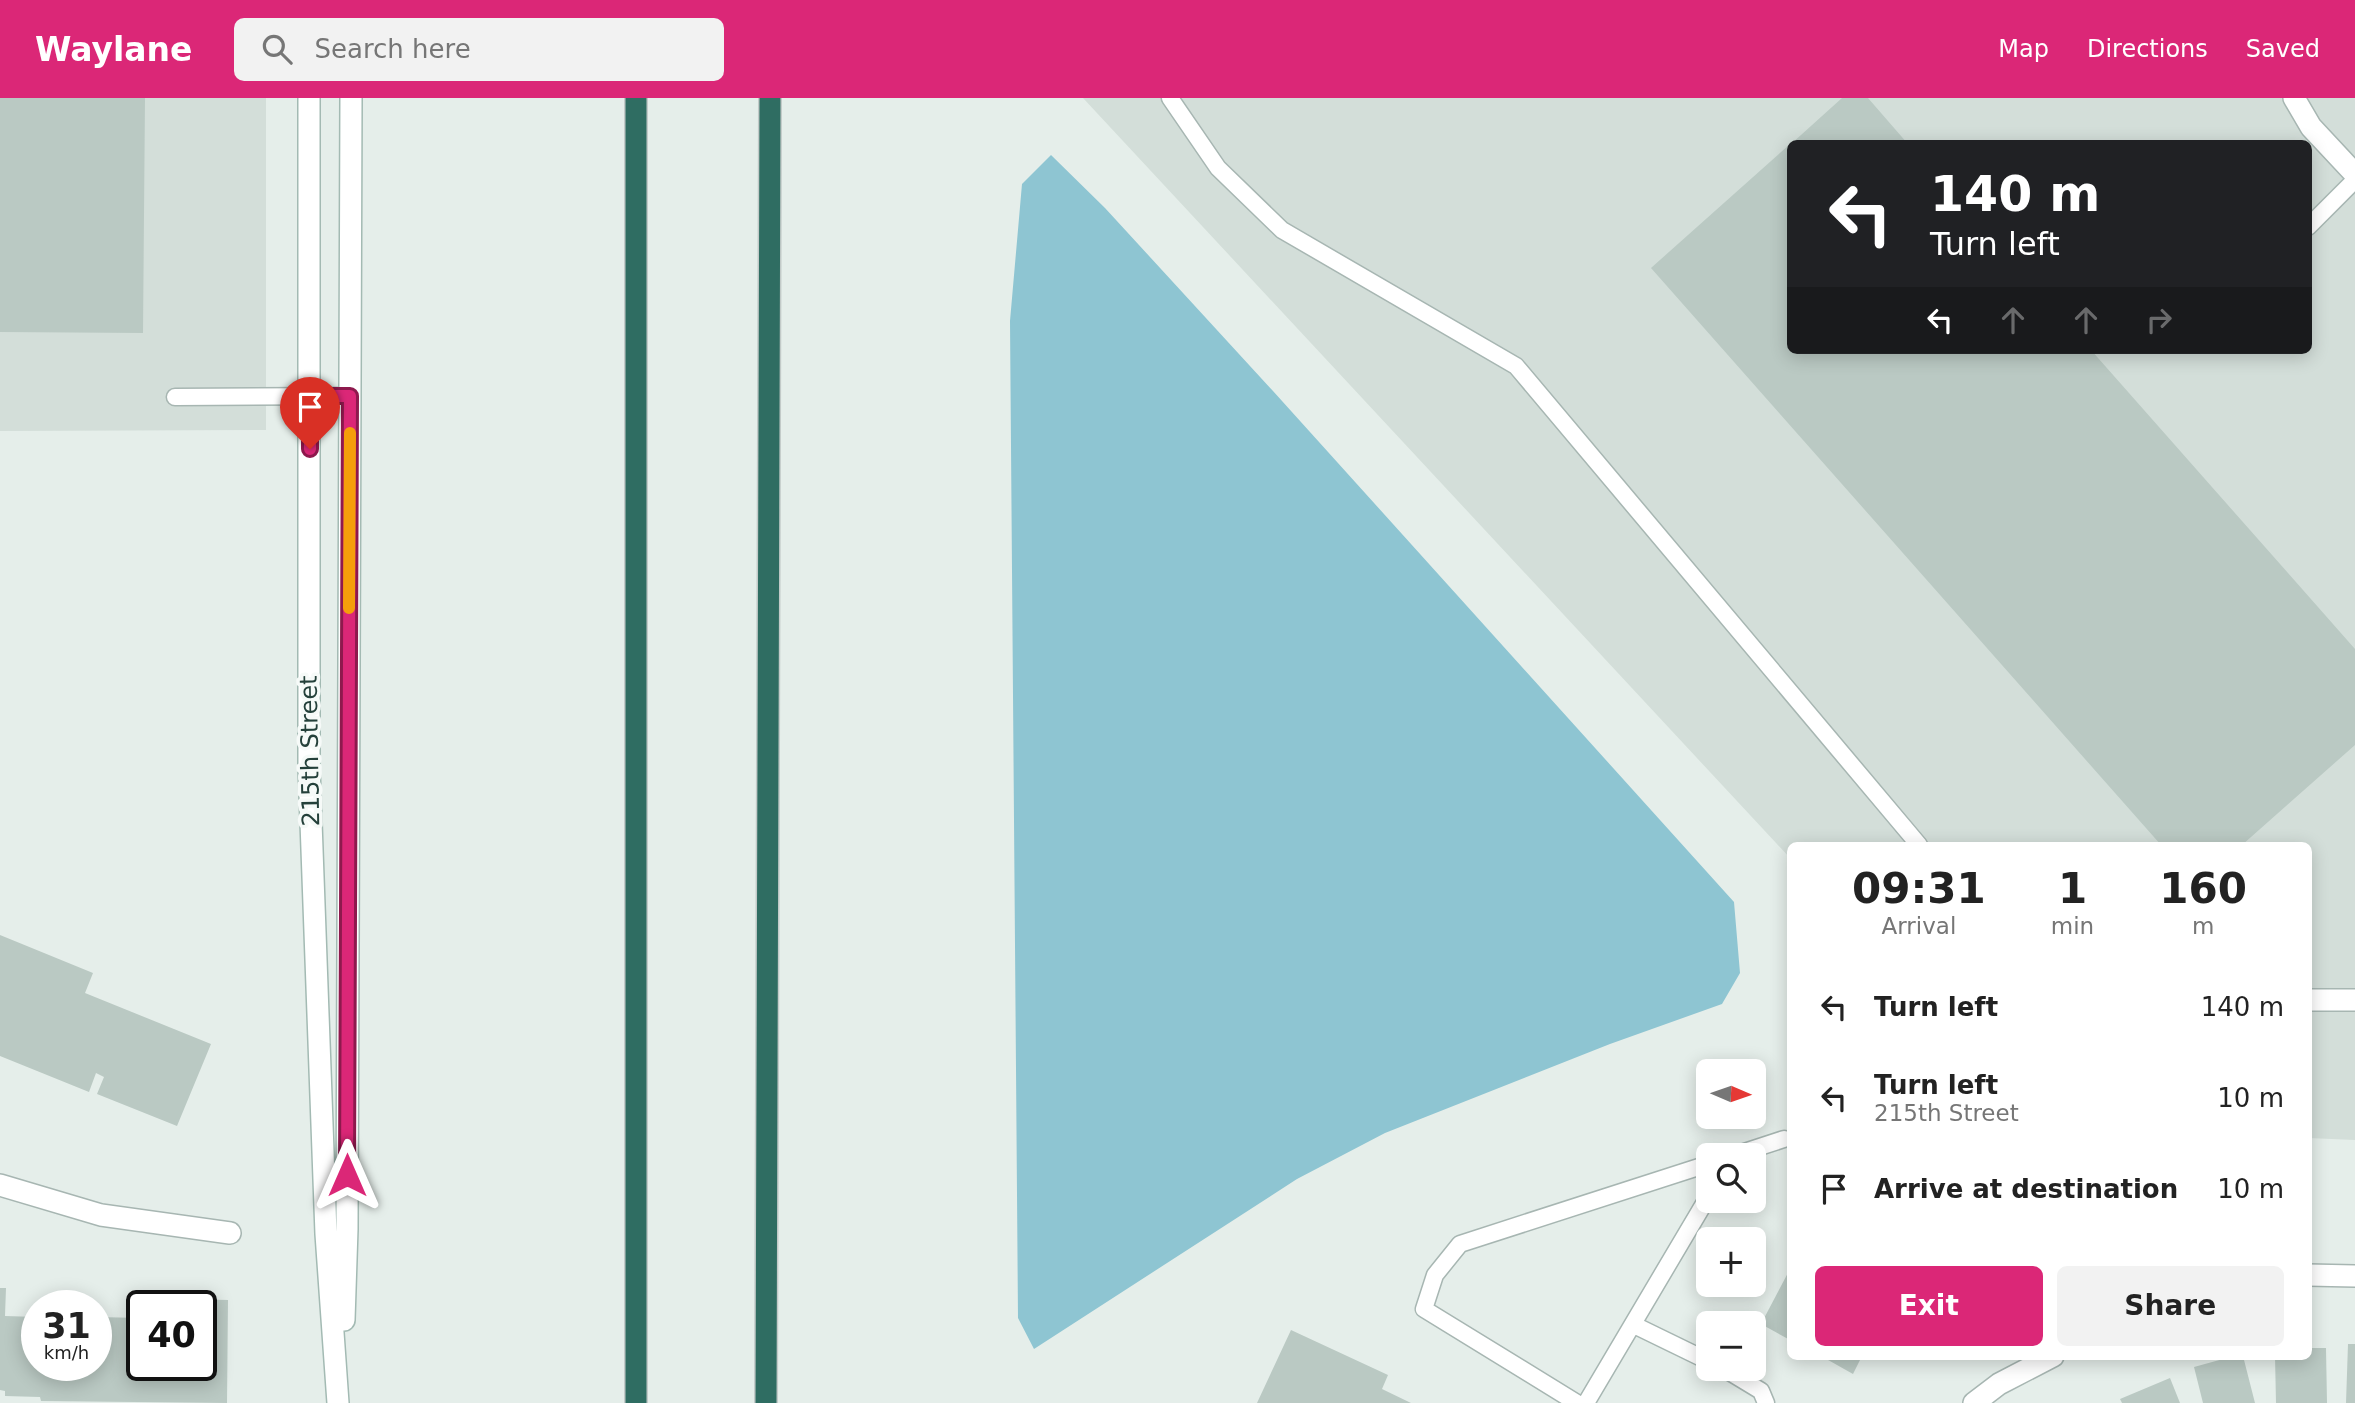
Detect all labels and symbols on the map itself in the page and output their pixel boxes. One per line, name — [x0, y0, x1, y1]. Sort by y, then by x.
pin — [280, 377, 340, 449]
street label: 215th Street — [295, 675, 325, 827]
north arrow — [1696, 1059, 1766, 1129]
position arrow — [310, 1138, 384, 1212]
speed limit sign: 40 — [126, 1290, 217, 1381]

